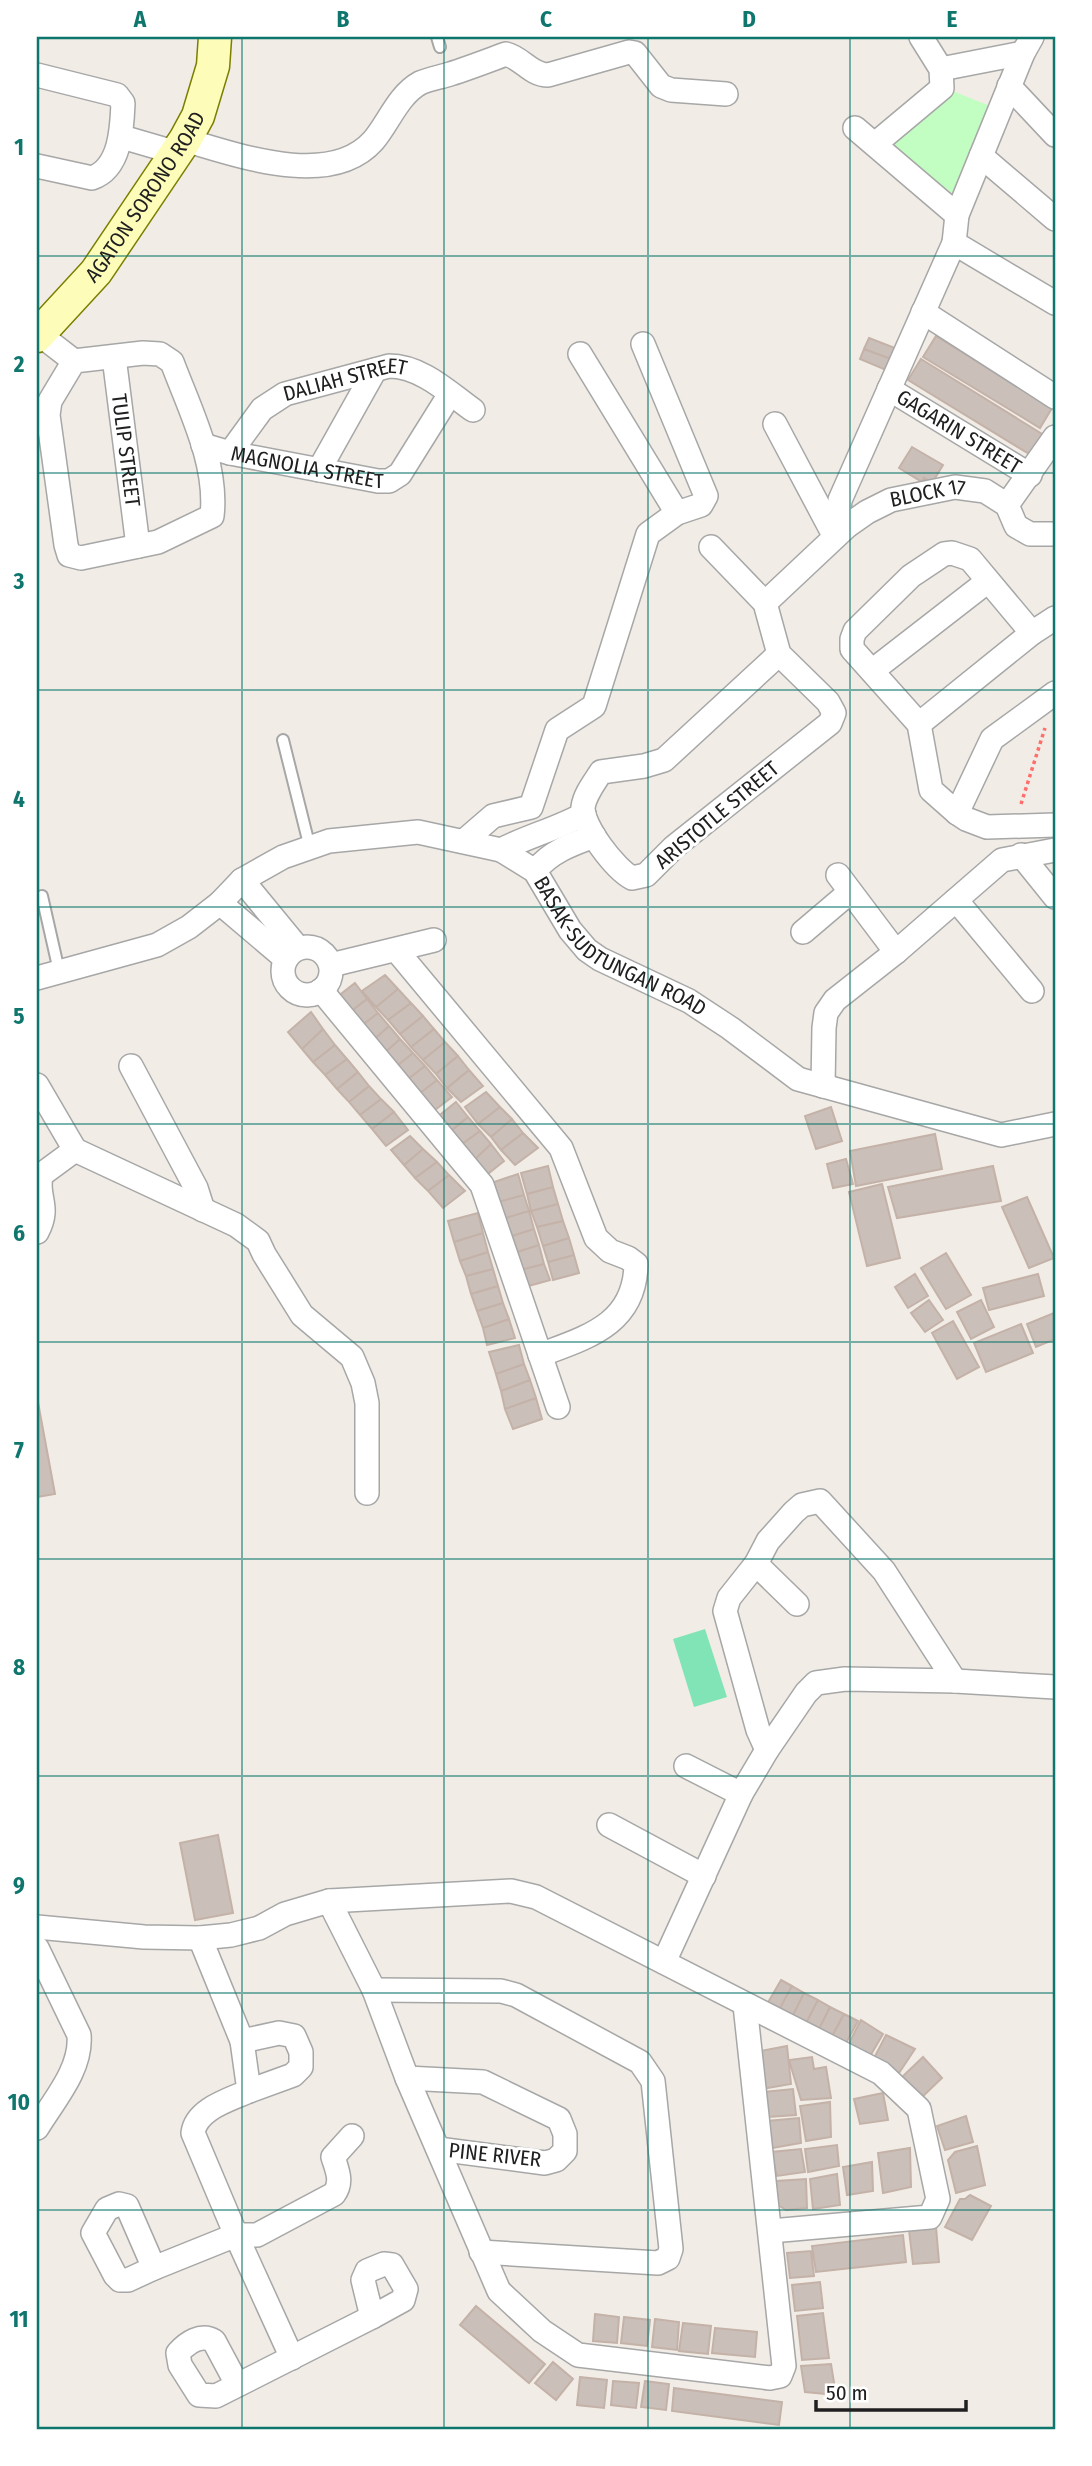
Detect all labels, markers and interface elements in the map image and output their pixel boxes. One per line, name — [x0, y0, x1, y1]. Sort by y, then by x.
text: A — [133, 5, 147, 33]
text: B — [337, 5, 350, 33]
text: C — [540, 5, 552, 33]
text: D — [742, 5, 756, 33]
text: E — [947, 5, 958, 33]
street label: AGATON SORONO ROAD — [80, 107, 211, 288]
text: 1 — [14, 133, 24, 161]
text: 2 — [13, 350, 25, 378]
street label: DALIAH STREET — [280, 353, 410, 407]
street label: GAGARIN STREET — [892, 384, 1026, 480]
street label: TULIP STREET — [106, 392, 146, 508]
street label: MAGNOLIA STREET — [229, 440, 384, 494]
street label: BLOCK 17 — [887, 474, 967, 513]
text: 3 — [13, 567, 25, 595]
street label: ARISTOTLE STREET — [650, 755, 784, 874]
text: 4 — [13, 785, 25, 813]
street label: BASAK-SUDTUNGAN ROAD — [528, 872, 711, 1022]
text: 5 — [13, 1002, 25, 1030]
text: 6 — [13, 1219, 25, 1247]
text: 7 — [14, 1436, 24, 1464]
text: 8 — [13, 1653, 25, 1681]
text: 9 — [13, 1871, 25, 1899]
text: 10 — [8, 2088, 30, 2116]
street label: PINE RIVER — [447, 2137, 543, 2173]
text: 11 — [9, 2305, 29, 2333]
scale bar — [816, 2368, 966, 2412]
text: 50 m — [826, 2380, 868, 2406]

